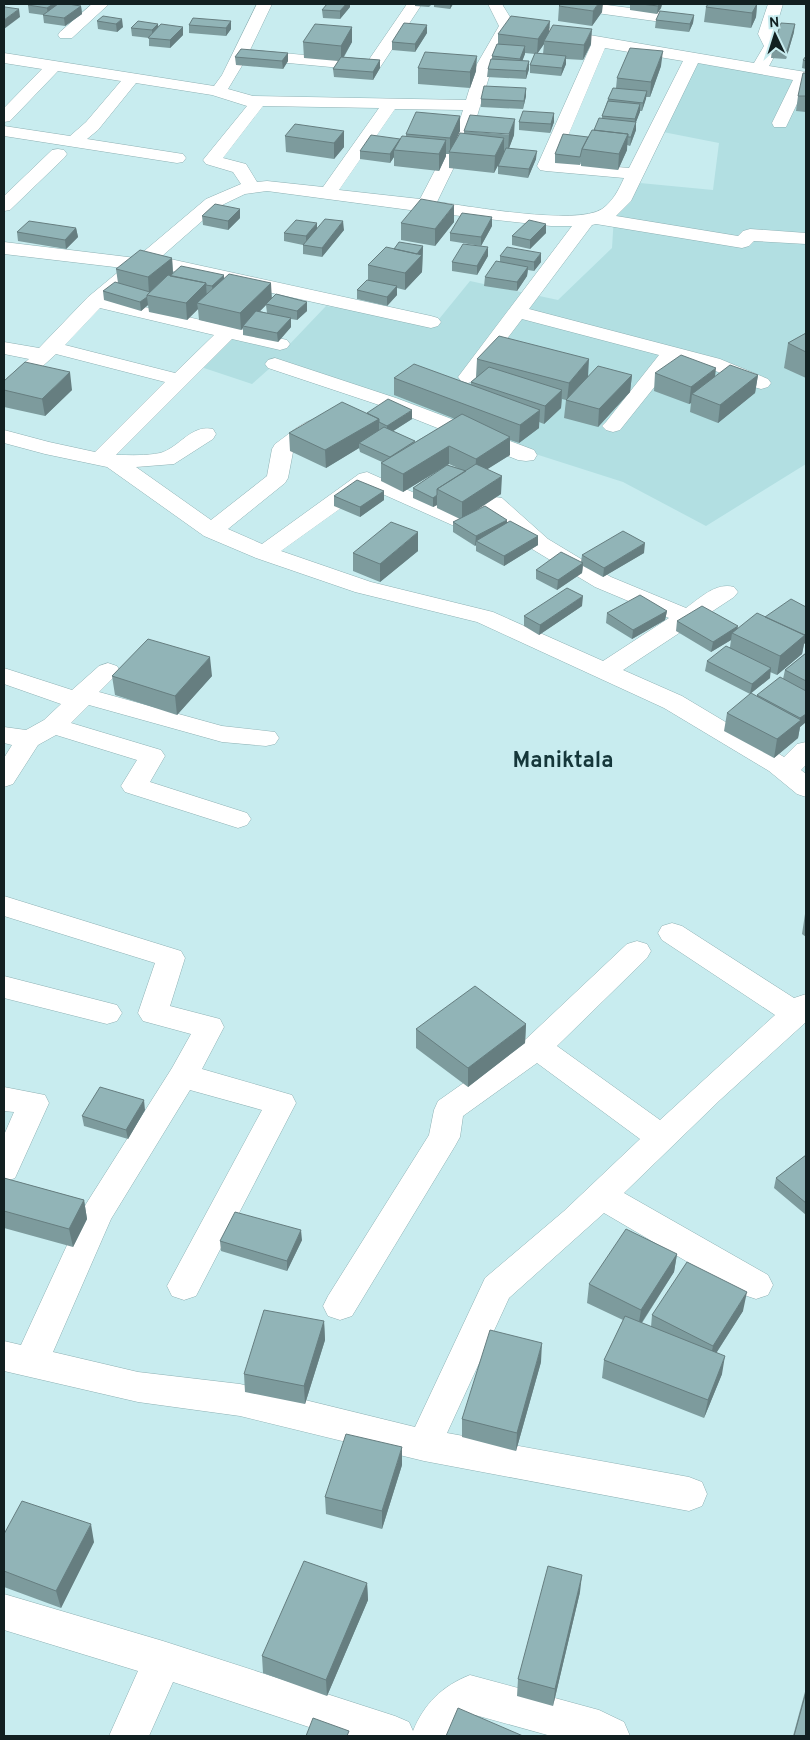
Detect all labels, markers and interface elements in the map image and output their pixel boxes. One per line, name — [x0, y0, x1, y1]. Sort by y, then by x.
north arrow — [750, 10, 800, 60]
text: N — [769, 15, 780, 32]
district label: Maniktala — [512, 748, 614, 775]

